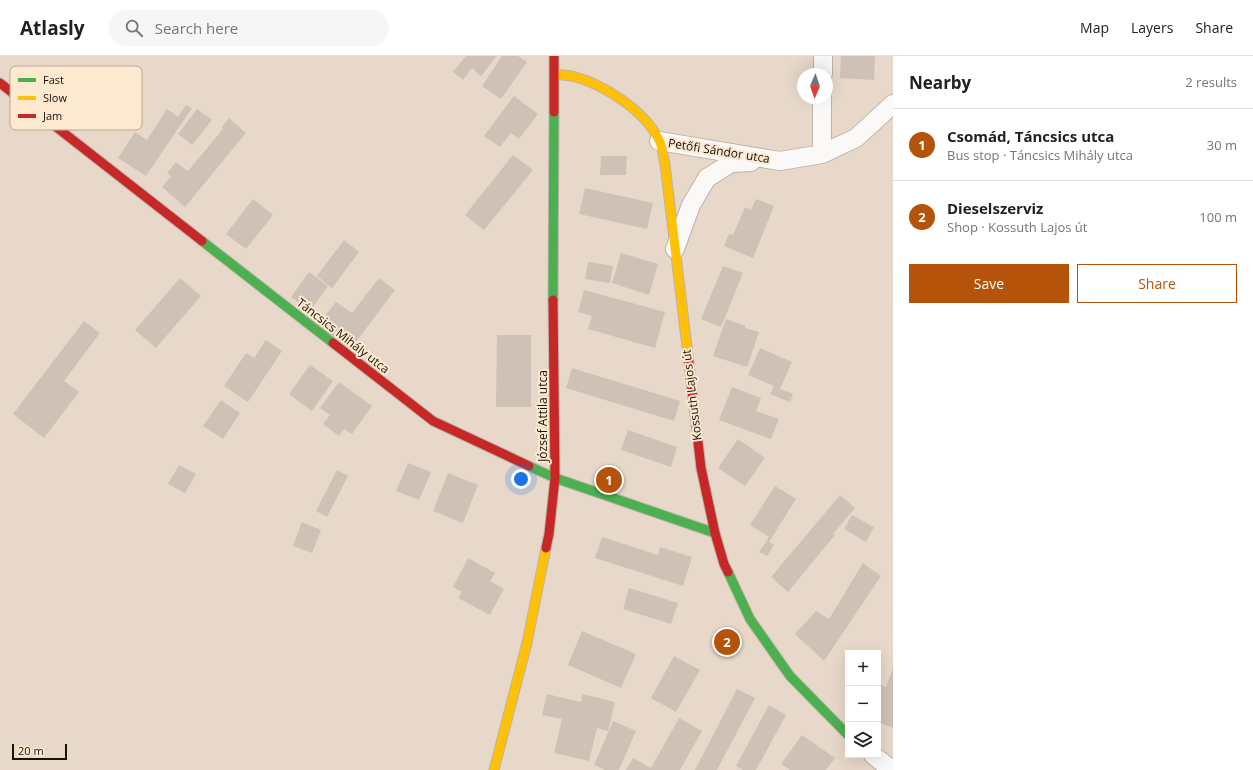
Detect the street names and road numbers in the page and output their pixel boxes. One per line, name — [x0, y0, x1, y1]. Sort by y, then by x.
street label: Petőfi Sándor utca — [667, 134, 771, 167]
street label: Táncsics Mihály utca — [293, 294, 393, 377]
street label: Kossuth Lajos út — [677, 348, 706, 442]
street label: József Attila utca — [534, 370, 551, 463]

